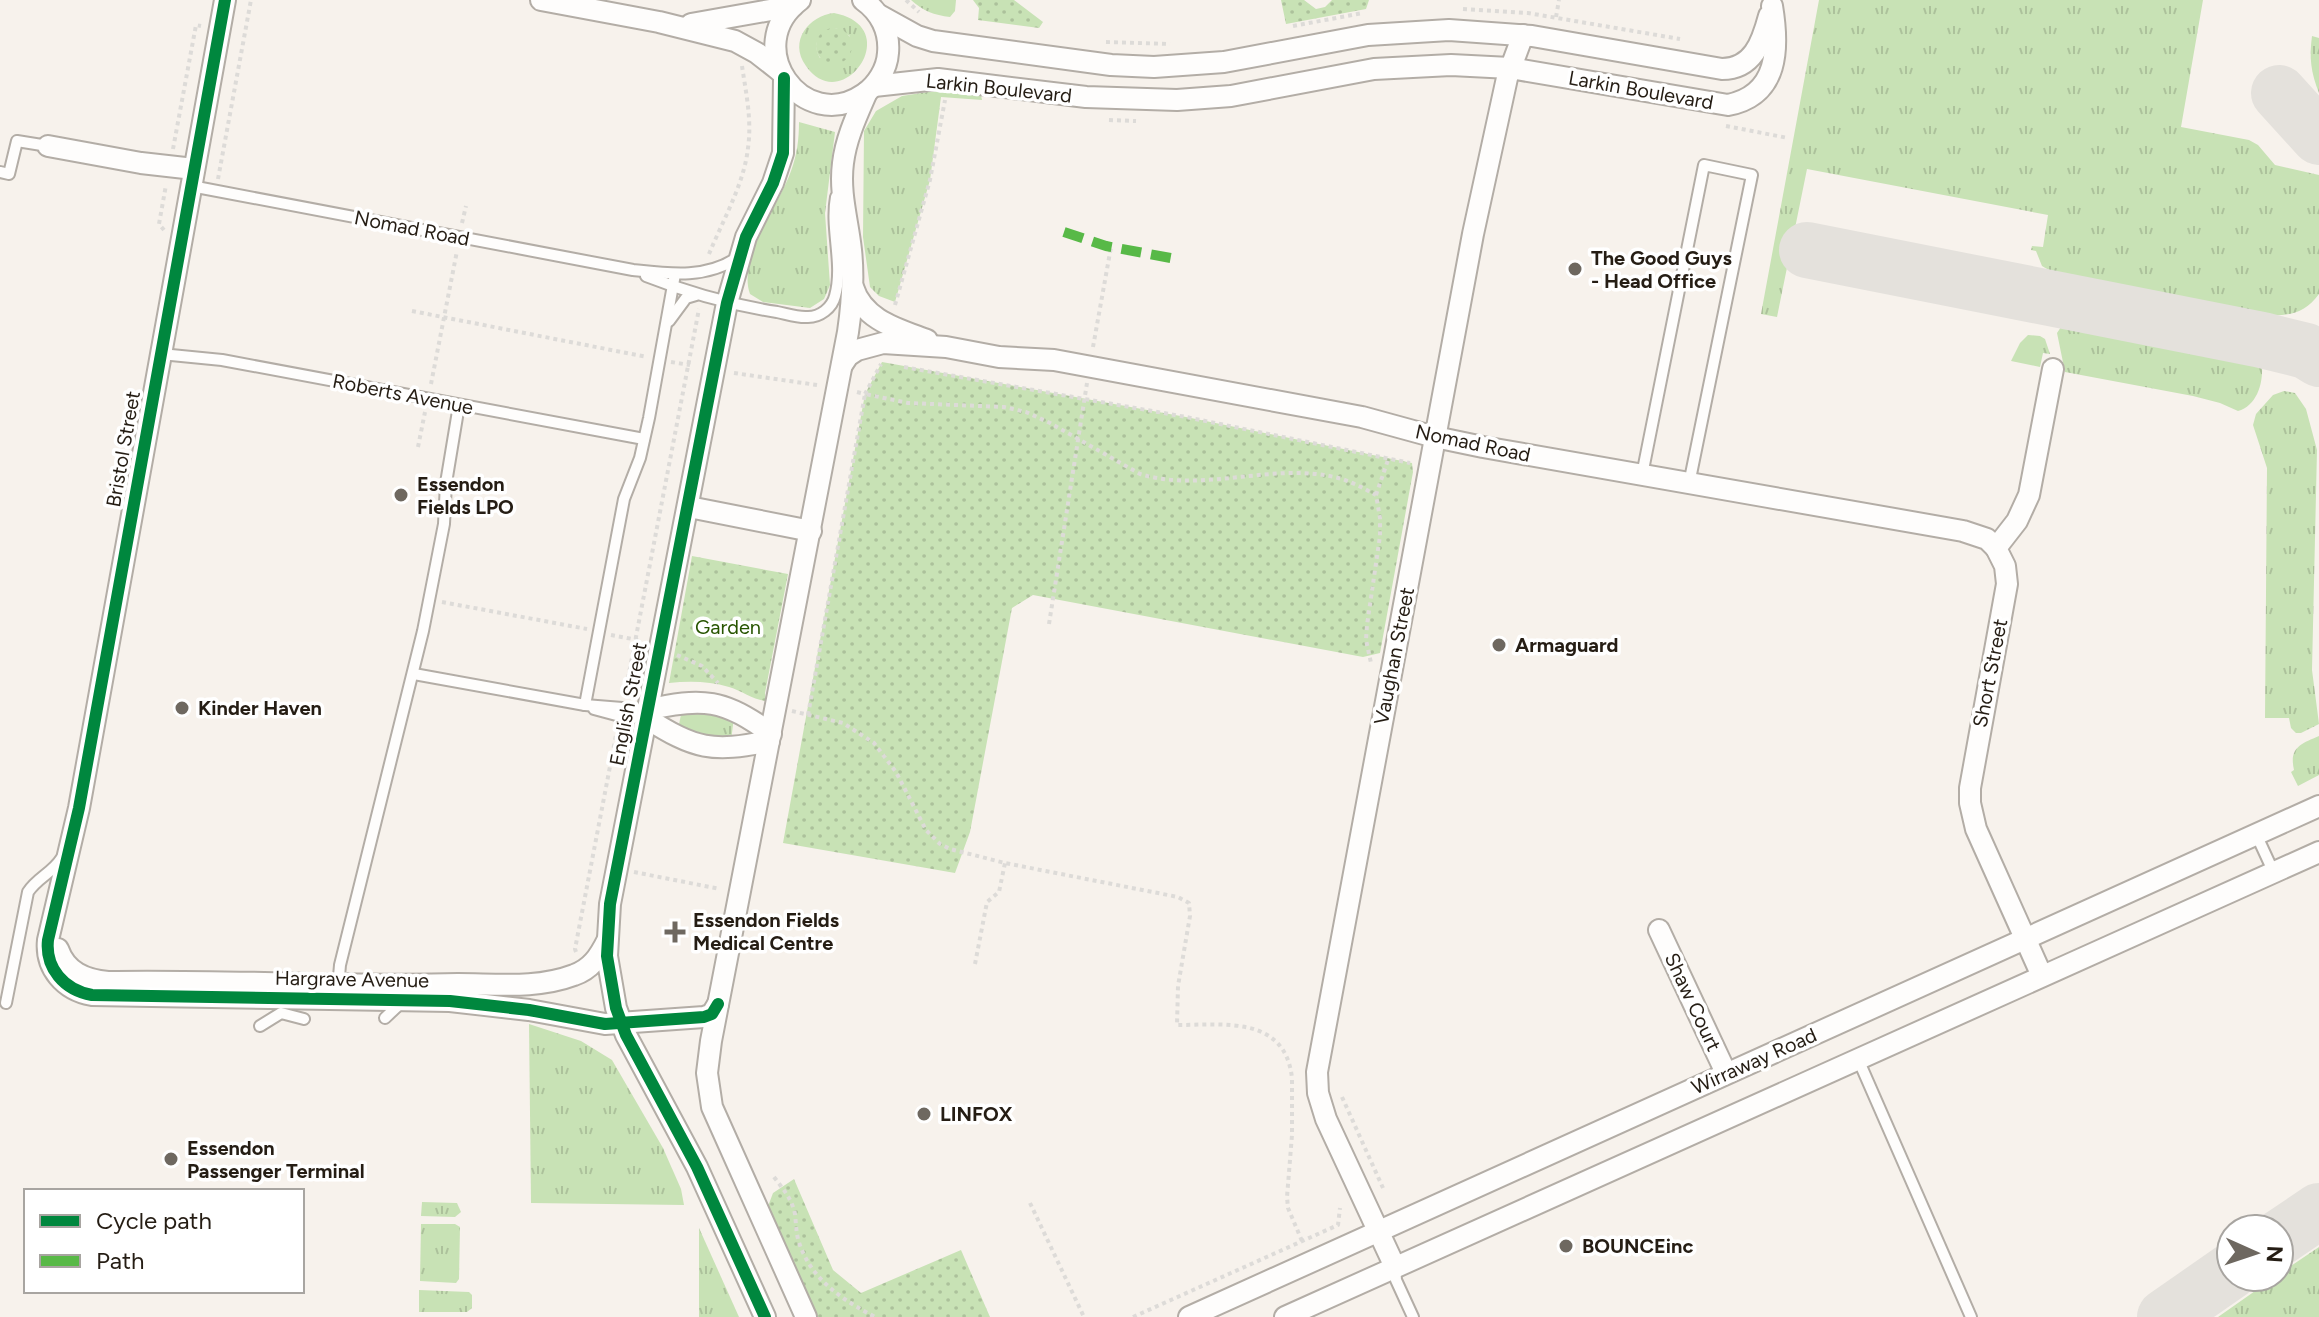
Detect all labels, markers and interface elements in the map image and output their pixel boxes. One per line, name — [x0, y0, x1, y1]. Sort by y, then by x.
street label: Larkin Boulevard — [1567, 65, 1715, 115]
street label: Larkin Boulevard — [925, 68, 1073, 108]
street label: Nomad Road — [352, 205, 472, 251]
place label: The Good Guys - Head Office — [1591, 246, 1732, 293]
marker: The Good Guys - Head Office — [1566, 260, 1584, 278]
street label: Roberts Avenue — [331, 369, 476, 419]
street label: Bristol Street — [101, 389, 145, 509]
street label: Nomad Road — [1413, 419, 1533, 467]
place label: Essendon Fields LPO — [417, 472, 514, 519]
marker: Essendon Fields LPO — [392, 486, 410, 504]
street label: Vaughan Street — [1369, 585, 1419, 727]
park label: Garden — [695, 615, 761, 639]
street label: Short Street — [1968, 617, 2012, 729]
place label: Armaguard — [1515, 633, 1618, 657]
marker: Armaguard — [1490, 636, 1508, 654]
street label: English Street — [604, 640, 652, 768]
place label: Kinder Haven — [198, 696, 322, 720]
marker: Kinder Haven — [173, 699, 191, 717]
place label: Essendon Fields Medical Centre — [693, 908, 839, 955]
marker: Essendon Fields Medical Centre — [664, 921, 686, 943]
street label: Shaw Court — [1660, 949, 1726, 1055]
street label: Hargrave Avenue — [275, 966, 429, 992]
street label: Wirraway Road — [1688, 1023, 1820, 1099]
place label: LINFOX — [940, 1102, 1013, 1126]
marker: LINFOX — [915, 1105, 933, 1123]
place label: Essendon Passenger Terminal — [187, 1136, 365, 1183]
marker: Essendon Passenger Terminal — [162, 1150, 180, 1168]
legend — [24, 1189, 304, 1293]
text: Cycle path — [96, 1206, 212, 1235]
north arrow — [2215, 1213, 2295, 1293]
place label: BOUNCEinc — [1582, 1234, 1693, 1258]
marker: BOUNCEinc — [1557, 1237, 1575, 1255]
text: N — [2261, 1245, 2288, 1263]
text: Path — [96, 1246, 144, 1275]

